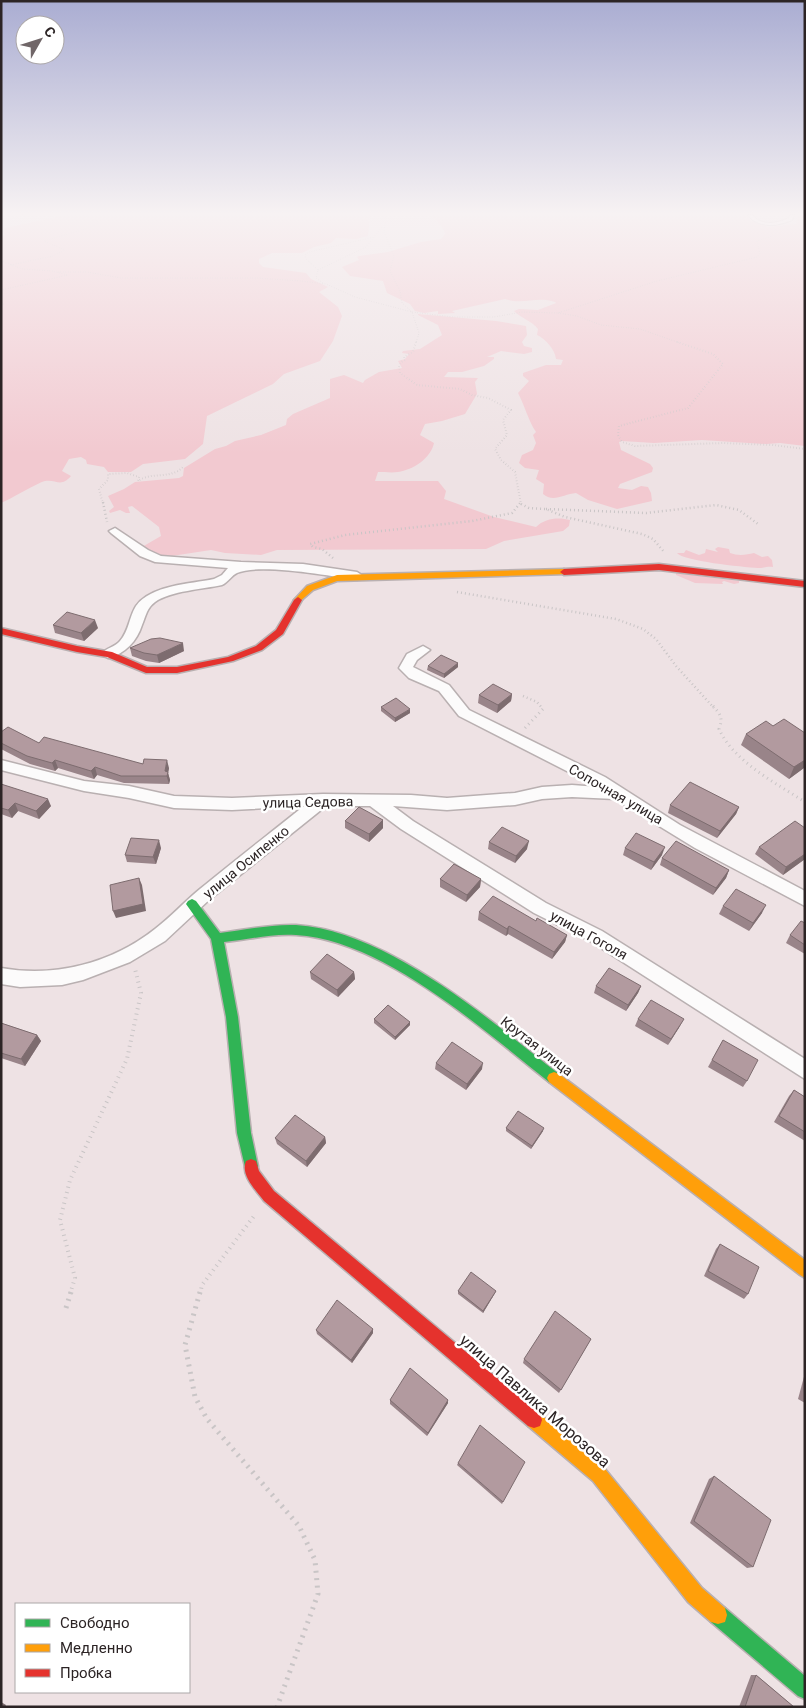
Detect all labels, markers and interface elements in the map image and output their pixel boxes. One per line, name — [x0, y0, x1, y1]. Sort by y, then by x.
north arrow — [15, 15, 65, 65]
text: С — [41, 23, 59, 40]
street label: Сопочная улица — [566, 761, 666, 827]
street label: улица Седова — [263, 793, 353, 811]
street label: улица Осипенко — [200, 822, 292, 902]
street label: улица Гоголя — [548, 907, 630, 963]
street label: Крутая улица — [498, 1013, 576, 1079]
street label: улица Павлика Морозова — [456, 1330, 614, 1472]
legend — [15, 1603, 190, 1693]
text: Свободно — [60, 1614, 129, 1632]
text: Медленно — [60, 1639, 133, 1657]
text: Пробка — [60, 1664, 112, 1682]

